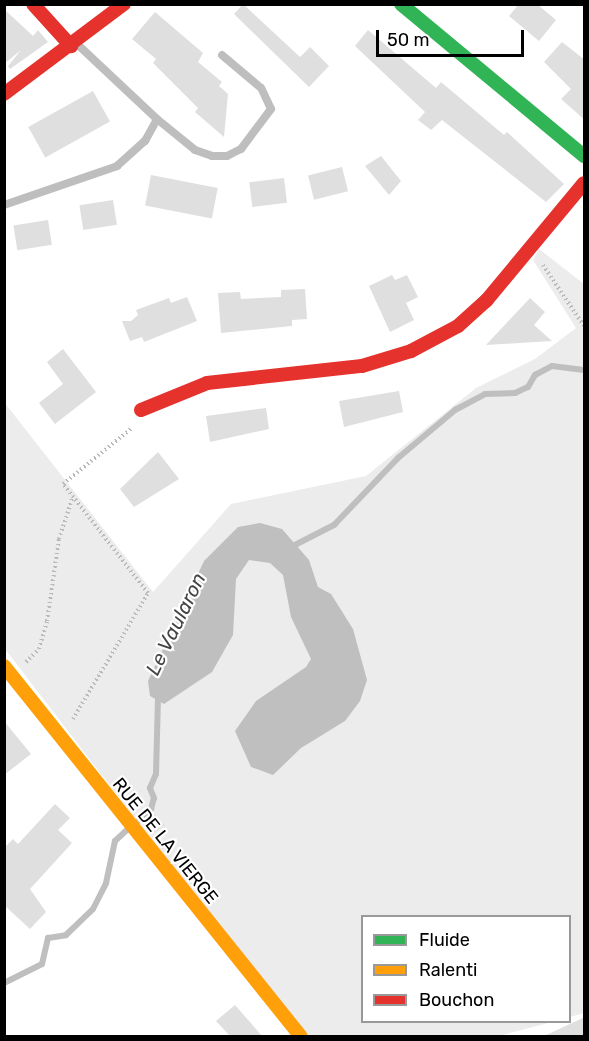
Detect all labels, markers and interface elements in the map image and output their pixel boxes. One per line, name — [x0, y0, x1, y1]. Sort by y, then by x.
scale bar — [379, 18, 528, 56]
text: 50 m — [387, 29, 430, 51]
water label: Le Vaularon — [141, 569, 211, 679]
street label: RUE DE LA VIERGE — [107, 773, 223, 909]
legend — [361, 915, 571, 1023]
text: Fluide — [419, 929, 470, 951]
text: Ralenti — [419, 959, 477, 981]
text: Bouchon — [419, 989, 494, 1011]

